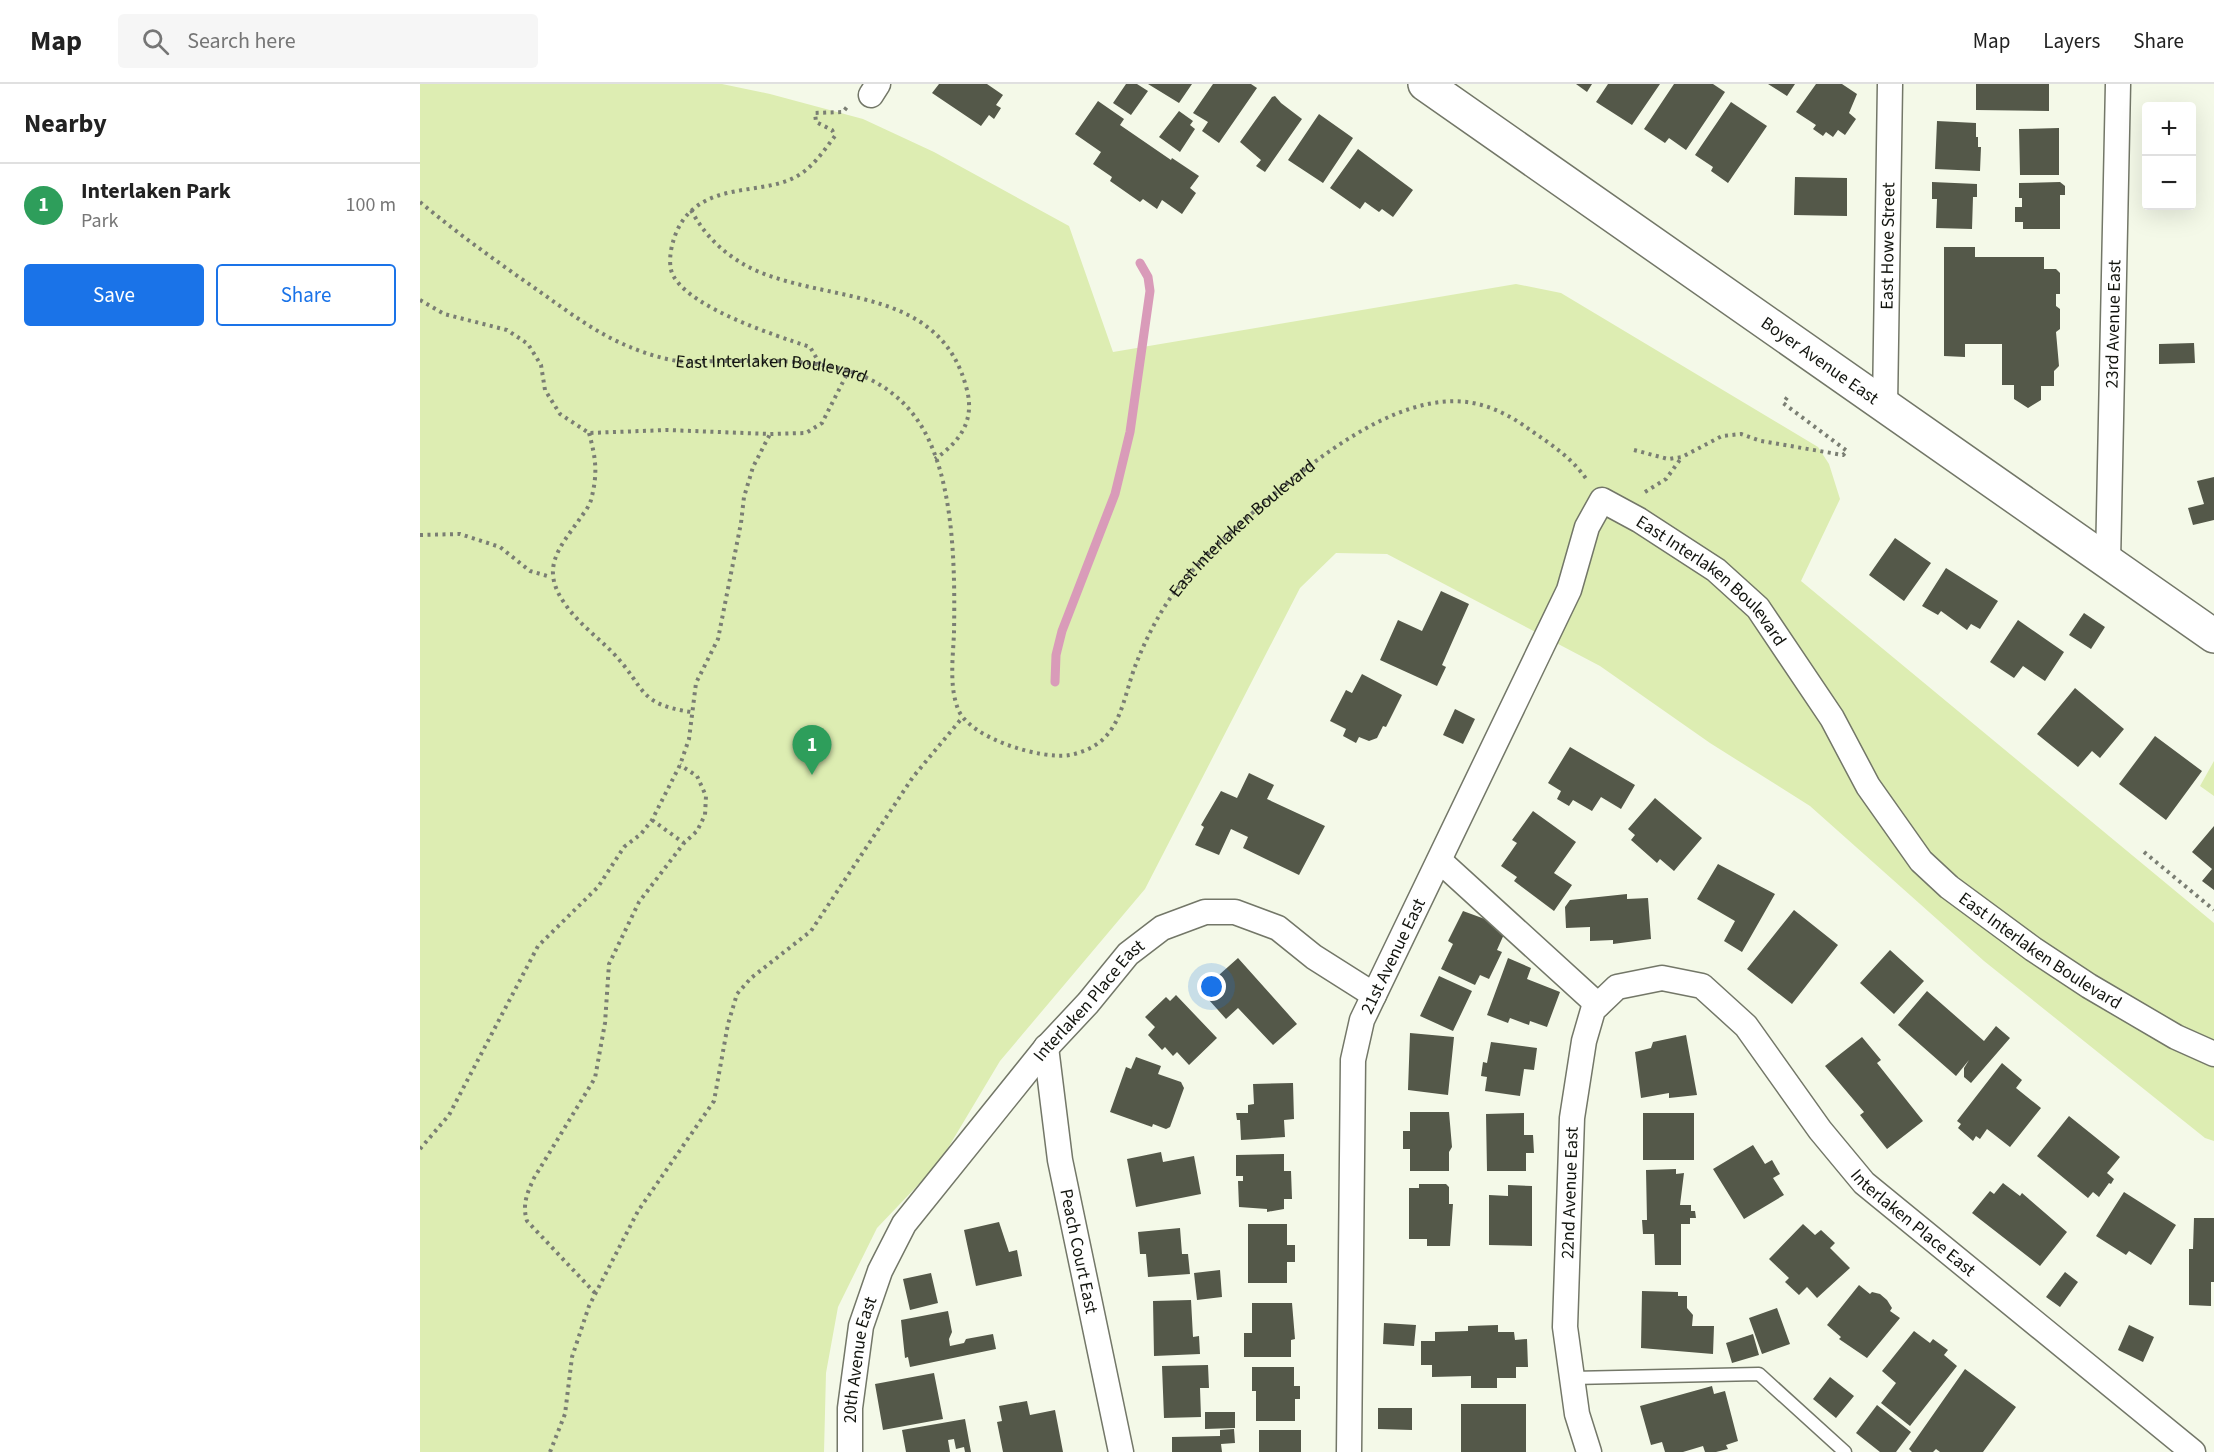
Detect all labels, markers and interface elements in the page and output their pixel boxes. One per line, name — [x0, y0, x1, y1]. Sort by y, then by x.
search box — [118, 14, 538, 68]
text: Map — [30, 21, 82, 61]
icon: search — [139, 25, 172, 58]
text: Search here — [187, 25, 296, 57]
text: Map — [1973, 26, 2010, 56]
text: Layers — [2043, 26, 2100, 56]
text: Share — [2133, 26, 2184, 56]
map controls — [2142, 102, 2196, 210]
button: + — [2142, 102, 2196, 156]
text: Nearby — [24, 105, 107, 142]
button: − — [2142, 156, 2196, 210]
text: Interlaken Park — [81, 175, 231, 207]
street label: East Howe Street — [1874, 182, 1901, 310]
text: 1 — [38, 191, 49, 219]
text: 100 m — [346, 191, 396, 219]
text: Park — [81, 207, 118, 235]
street label: 23rd Avenue East — [2099, 260, 2127, 389]
button: Save — [24, 264, 204, 326]
button: Share — [216, 264, 396, 326]
street label: Boyer Avenue East — [1756, 310, 1884, 410]
street label: East Interlaken Boulevard — [674, 348, 871, 389]
street label: East Interlaken Boulevard — [1163, 453, 1320, 602]
street label: East Interlaken Boulevard — [1631, 509, 1792, 651]
pin: 1 — [792, 726, 832, 775]
street label: East Interlaken Boulevard — [1954, 886, 2126, 1015]
street label: 21st Avenue East — [1354, 894, 1431, 1018]
street label: Interlaken Place East — [1027, 933, 1150, 1067]
your location — [1197, 972, 1226, 1001]
street label: 22nd Avenue East — [1555, 1126, 1584, 1259]
street label: Interlaken Place East — [1845, 1163, 1981, 1282]
street label: Peach Court East — [1054, 1187, 1104, 1316]
street label: 20th Avenue East — [838, 1293, 883, 1423]

